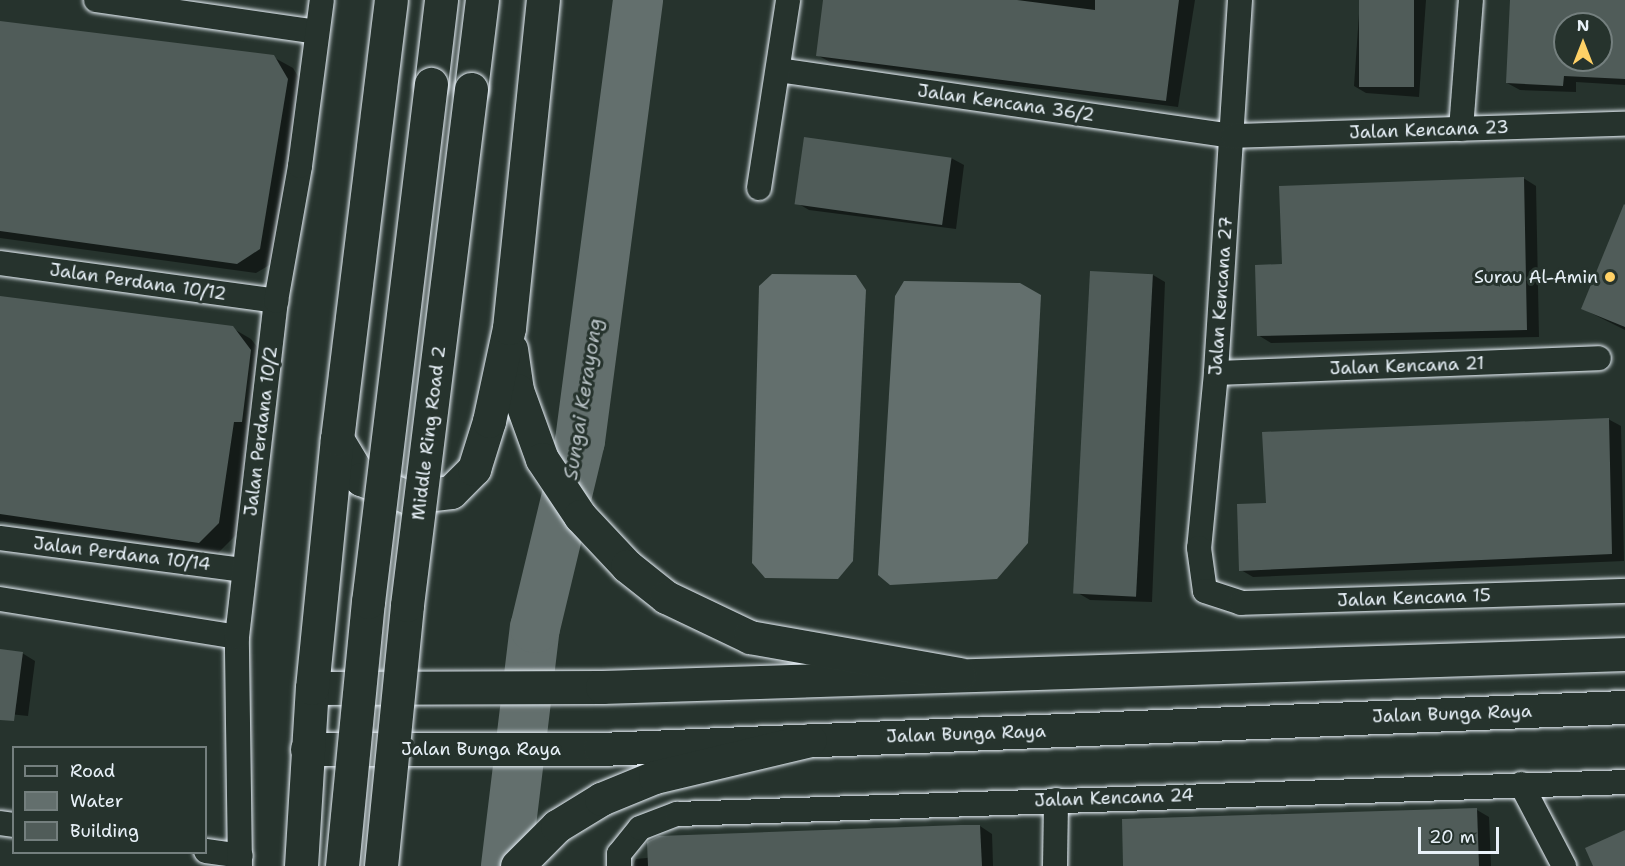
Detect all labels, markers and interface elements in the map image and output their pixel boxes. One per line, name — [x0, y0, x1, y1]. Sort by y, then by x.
north arrow — [1553, 12, 1613, 72]
text: N — [1577, 15, 1589, 36]
street label: Jalan Kencana 36/2 — [916, 80, 1096, 126]
street label: Jalan Kencana 23 — [1349, 116, 1509, 144]
street label: Jalan Kencana 27 — [1205, 216, 1237, 376]
street label: Jalan Perdana 10/12 — [48, 259, 228, 305]
place label: Surau Al-Amin — [1474, 266, 1598, 288]
marker: Surau Al-Amin — [1603, 270, 1617, 284]
water label: Sungai Kerayong — [558, 316, 608, 482]
street label: Jalan Perdana 10/2 — [240, 345, 282, 517]
street label: Middle Ring Road 2 — [408, 345, 450, 521]
street label: Jalan Kencana 21 — [1329, 353, 1485, 379]
street label: Jalan Perdana 10/14 — [32, 532, 212, 576]
street label: Jalan Kencana 15 — [1337, 585, 1491, 611]
street label: Jalan Bunga Raya — [1372, 700, 1532, 728]
street label: Jalan Bunga Raya — [886, 720, 1046, 748]
street label: Jalan Bunga Raya — [401, 738, 561, 760]
legend — [12, 746, 207, 854]
text: Road — [70, 759, 115, 783]
street label: Jalan Kencana 24 — [1034, 784, 1194, 812]
text: Water — [70, 789, 123, 813]
scale bar — [1421, 815, 1502, 853]
text: Building — [70, 819, 139, 843]
text: 20 m — [1429, 825, 1475, 849]

